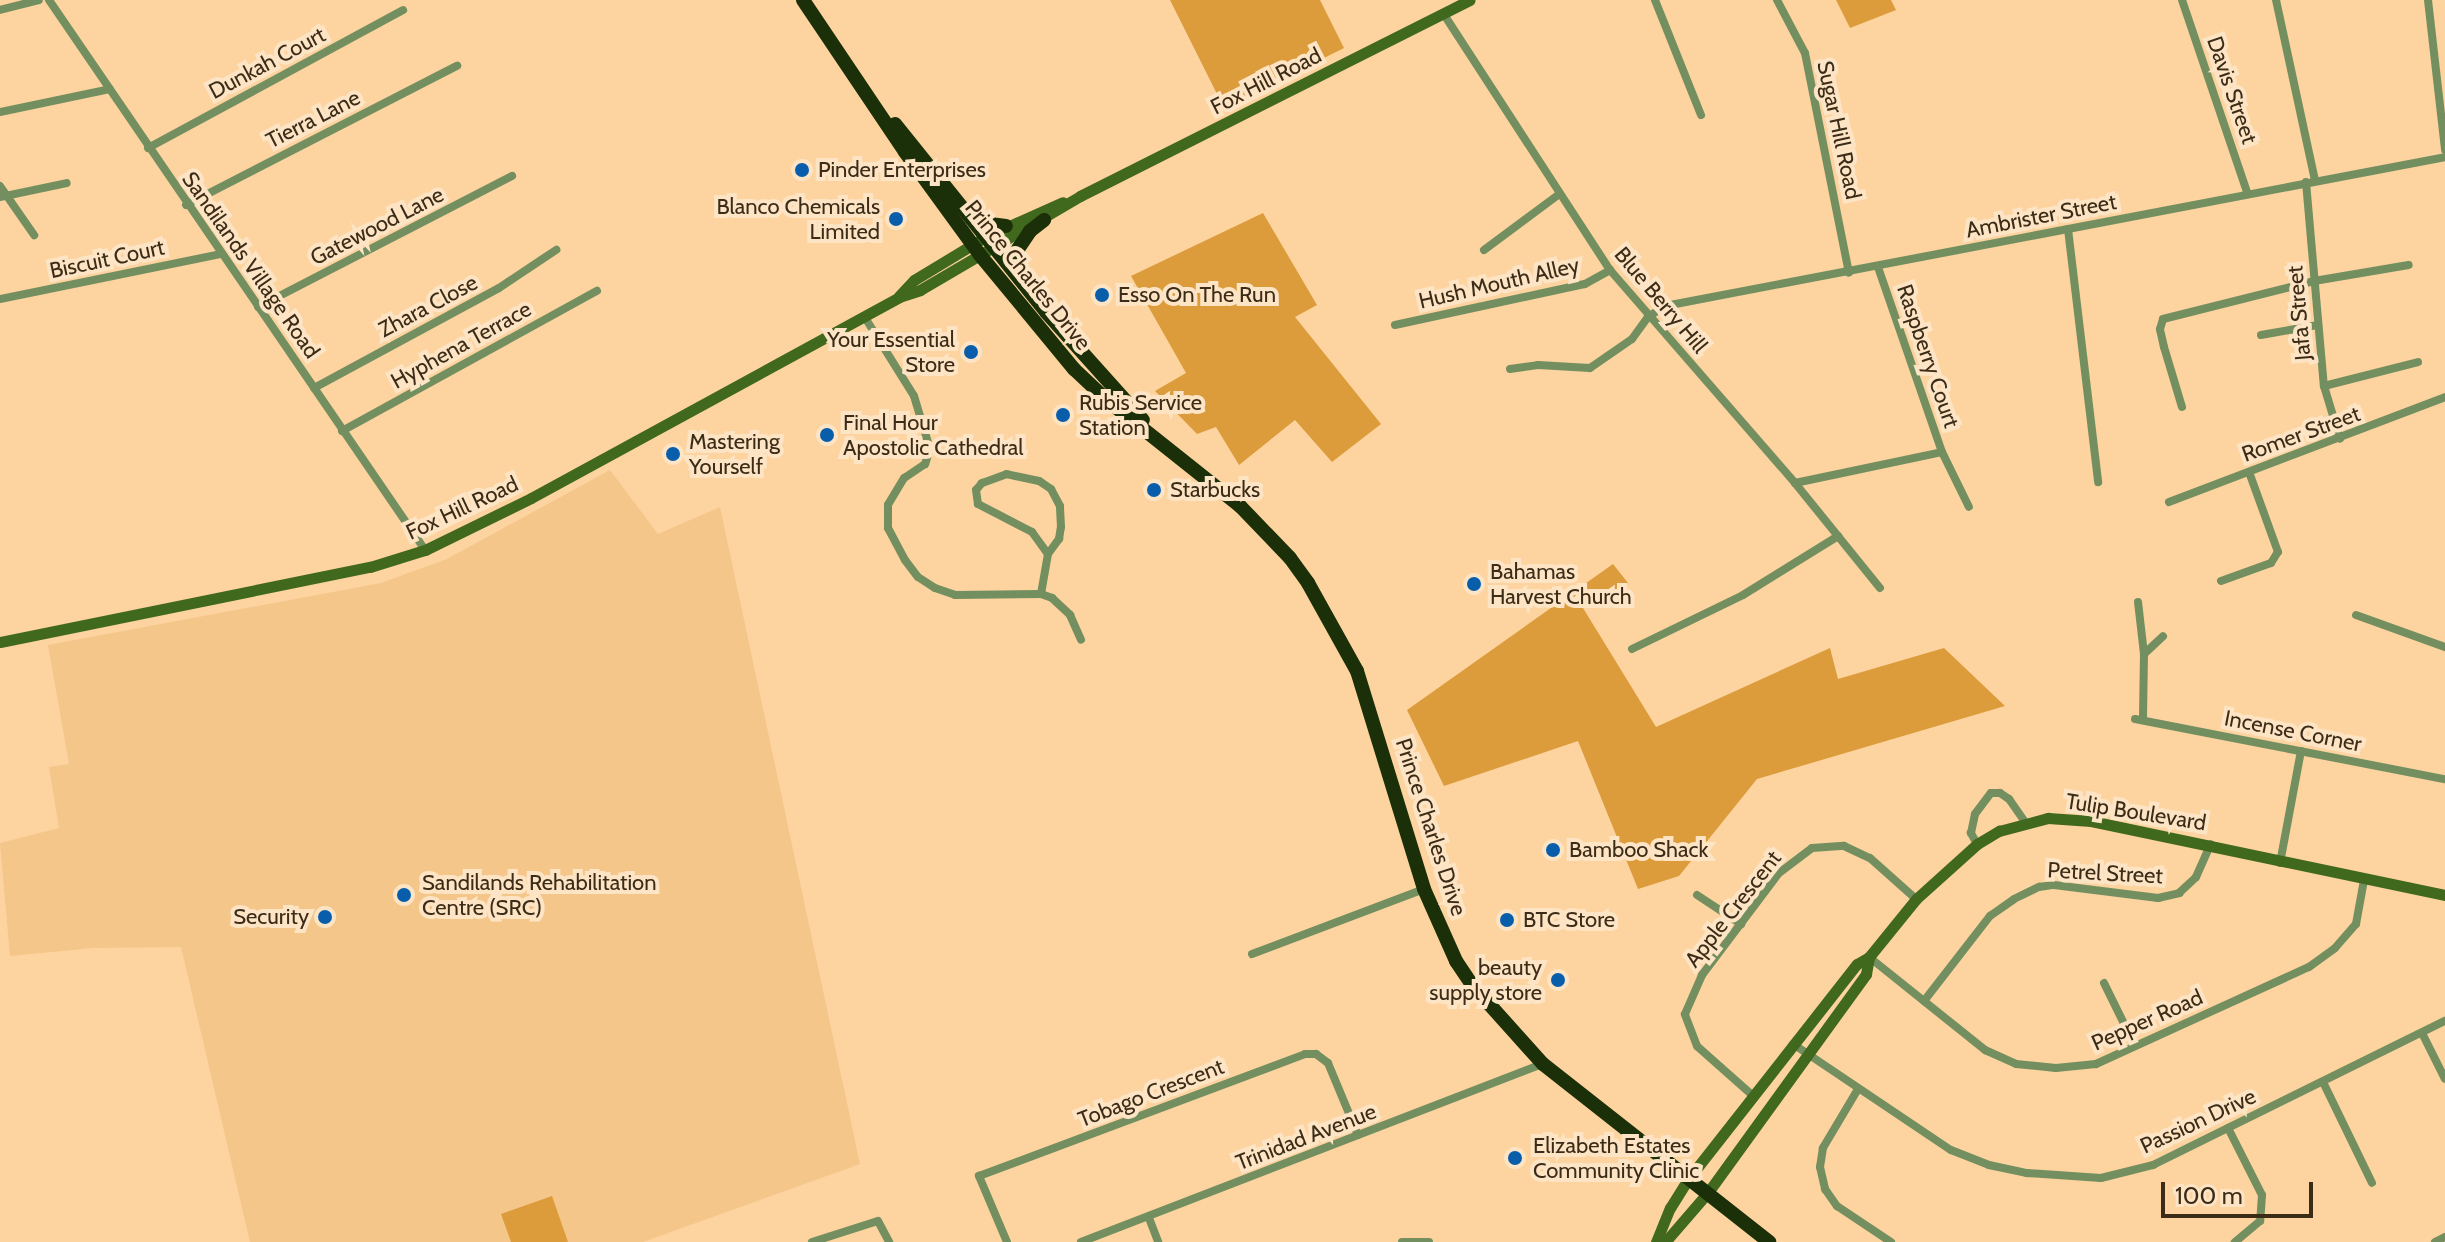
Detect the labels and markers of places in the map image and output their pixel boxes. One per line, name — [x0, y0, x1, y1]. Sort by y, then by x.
place label: Pinder Enterprises — [818, 157, 986, 183]
marker: Pinder Enterprises — [793, 161, 811, 179]
place label: Blanco Chemicals Limited — [717, 193, 880, 244]
marker: Blanco Chemicals Limited — [887, 210, 905, 228]
place label: Esso On The Run — [1118, 282, 1276, 308]
marker: Esso On The Run — [1093, 286, 1111, 304]
place label: Your Essential Store — [827, 326, 955, 378]
marker: Your Essential Store — [962, 343, 980, 361]
place label: Rubis Service Station — [1079, 389, 1202, 440]
marker: Rubis Service Station — [1054, 406, 1072, 424]
place label: Final Hour Apostolic Cathedral — [843, 409, 1023, 460]
marker: Final Hour Apostolic Cathedral — [818, 426, 836, 444]
place label: Mastering Yourself — [689, 428, 780, 480]
marker: Mastering Yourself — [664, 445, 682, 463]
place label: Starbucks — [1170, 477, 1260, 503]
marker: Starbucks — [1145, 481, 1163, 499]
place label: Bahamas Harvest Church — [1490, 558, 1632, 610]
marker: Bahamas Harvest Church — [1465, 575, 1483, 593]
place label: Bamboo Shack — [1569, 837, 1708, 863]
marker: Bamboo Shack — [1544, 841, 1562, 859]
place label: Sandilands Rehabilitation Centre (SRC) — [422, 869, 656, 920]
marker: Sandilands Rehabilitation Centre (SRC) — [393, 884, 415, 906]
place label: Security — [233, 904, 309, 930]
place label: BTC Store — [1523, 907, 1615, 933]
marker: Security — [316, 908, 334, 926]
marker: BTC Store — [1498, 911, 1516, 929]
place label: beauty supply store — [1429, 954, 1542, 1006]
marker: beauty supply store — [1549, 971, 1567, 989]
place label: Elizabeth Estates Community Clinic — [1533, 1132, 1699, 1184]
marker: Elizabeth Estates Community Clinic — [1504, 1147, 1526, 1169]

